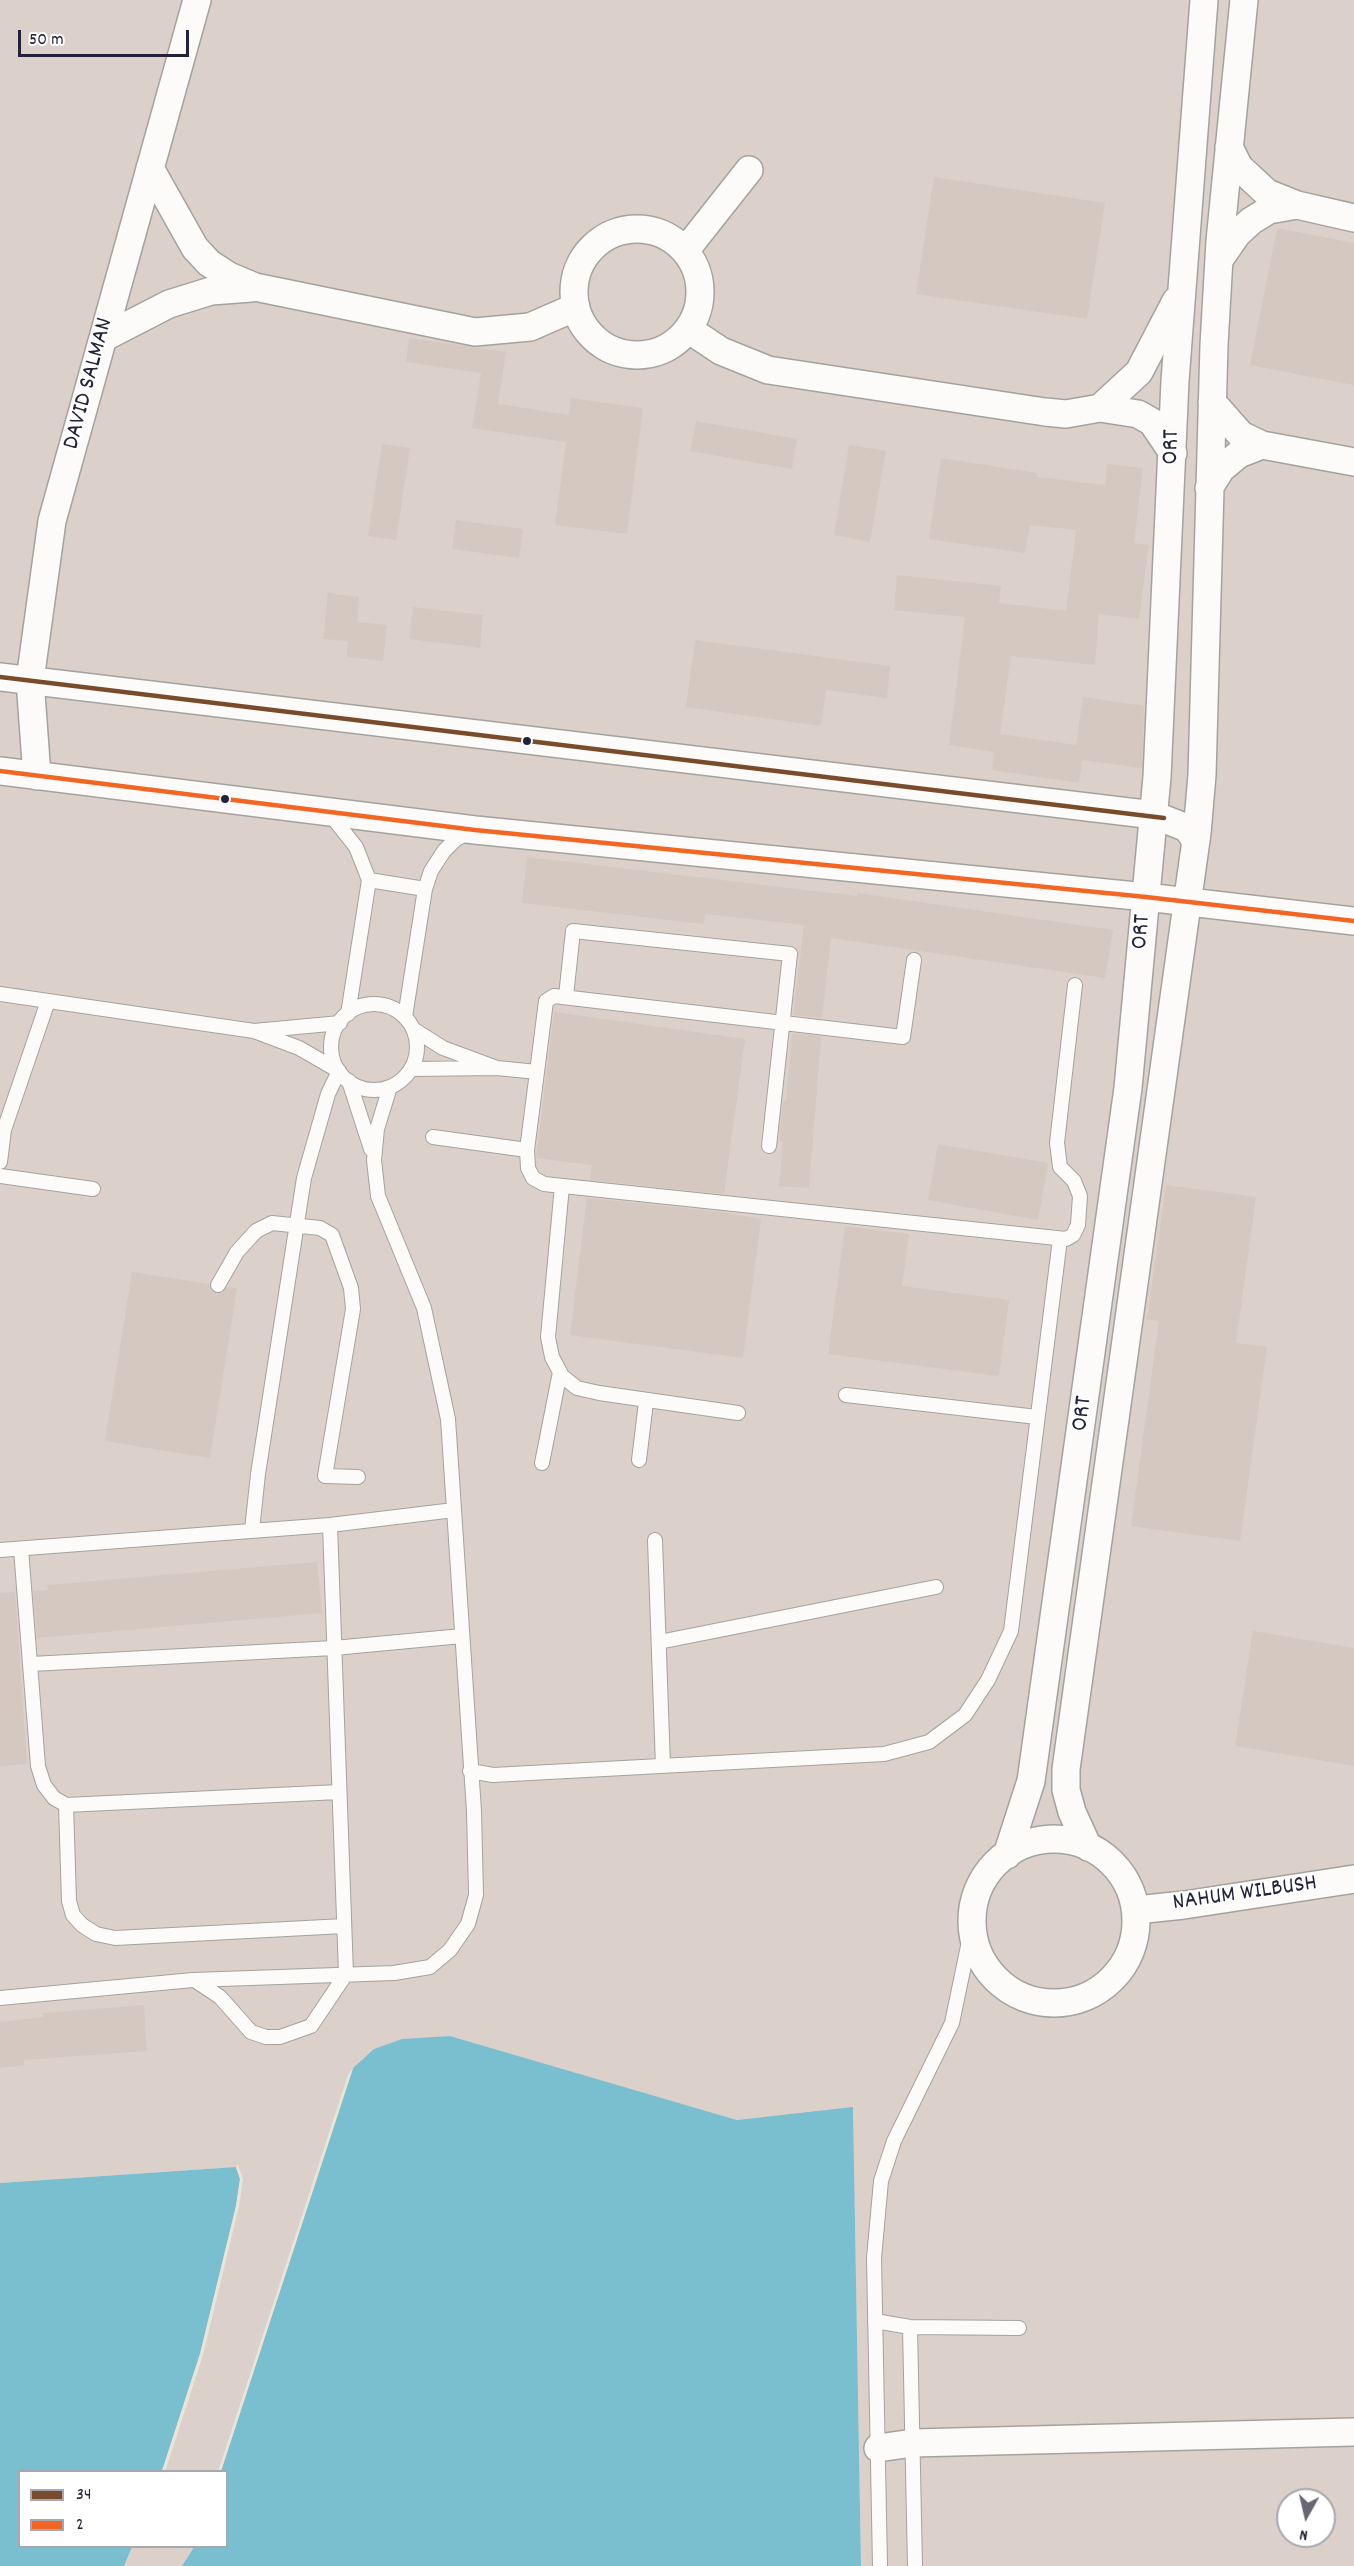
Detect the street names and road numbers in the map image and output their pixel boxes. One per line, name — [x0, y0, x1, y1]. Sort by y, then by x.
street label: DAVID SALMAN — [59, 315, 121, 453]
street label: ORT — [1158, 429, 1188, 465]
street label: ORT — [1127, 913, 1159, 951]
street label: ORT — [1067, 1395, 1101, 1433]
street label: NAHUM WILBUSH — [1171, 1871, 1319, 1919]

